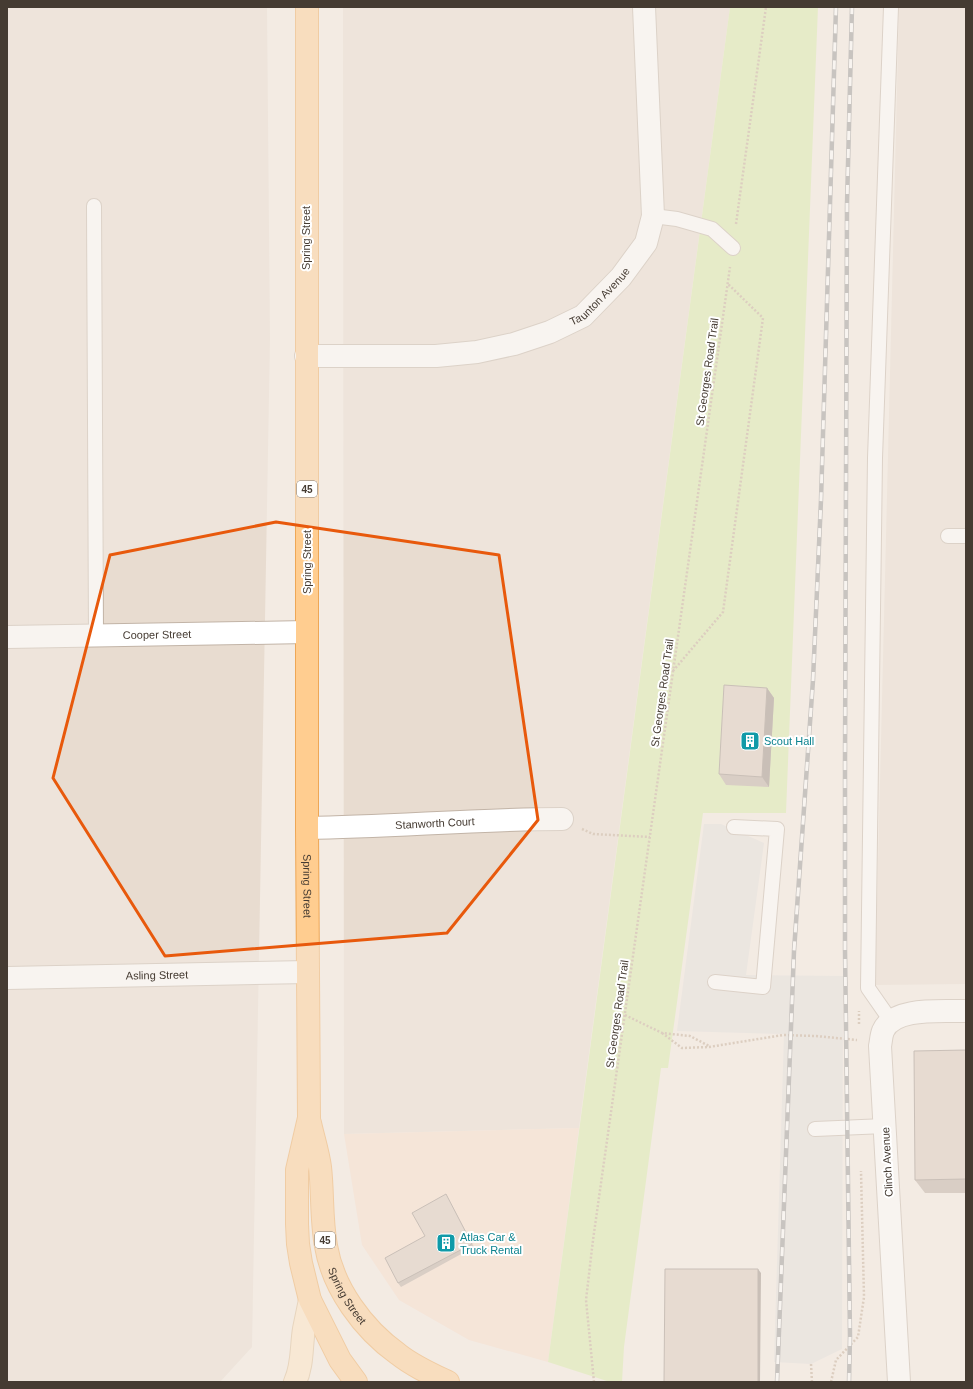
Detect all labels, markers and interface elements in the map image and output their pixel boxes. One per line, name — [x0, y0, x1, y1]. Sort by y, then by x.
street label: Spring Street — [300, 206, 312, 270]
street label: Taunton Avenue — [568, 265, 632, 328]
street label: St Georges Road Trail — [693, 317, 721, 427]
road number: 45 — [297, 481, 317, 497]
street label: Spring Street — [301, 530, 313, 594]
street label: Cooper Street — [123, 628, 191, 641]
street label: St Georges Road Trail — [648, 638, 676, 748]
building icon: Scout Hall — [739, 730, 761, 752]
place label: Scout Hall — [764, 735, 814, 747]
street label: Stanworth Court — [395, 815, 475, 831]
street label: Spring Street — [301, 854, 314, 918]
street label: St Georges Road Trail — [603, 959, 631, 1069]
street label: Asling Street — [126, 968, 188, 982]
street label: Clinch Avenue — [879, 1127, 895, 1197]
place label: Atlas Car & Truck Rental — [460, 1231, 522, 1256]
road number: 45 — [315, 1232, 335, 1248]
building icon: Atlas Car & Truck Rental — [435, 1232, 457, 1254]
street label: Spring Street — [326, 1266, 369, 1327]

